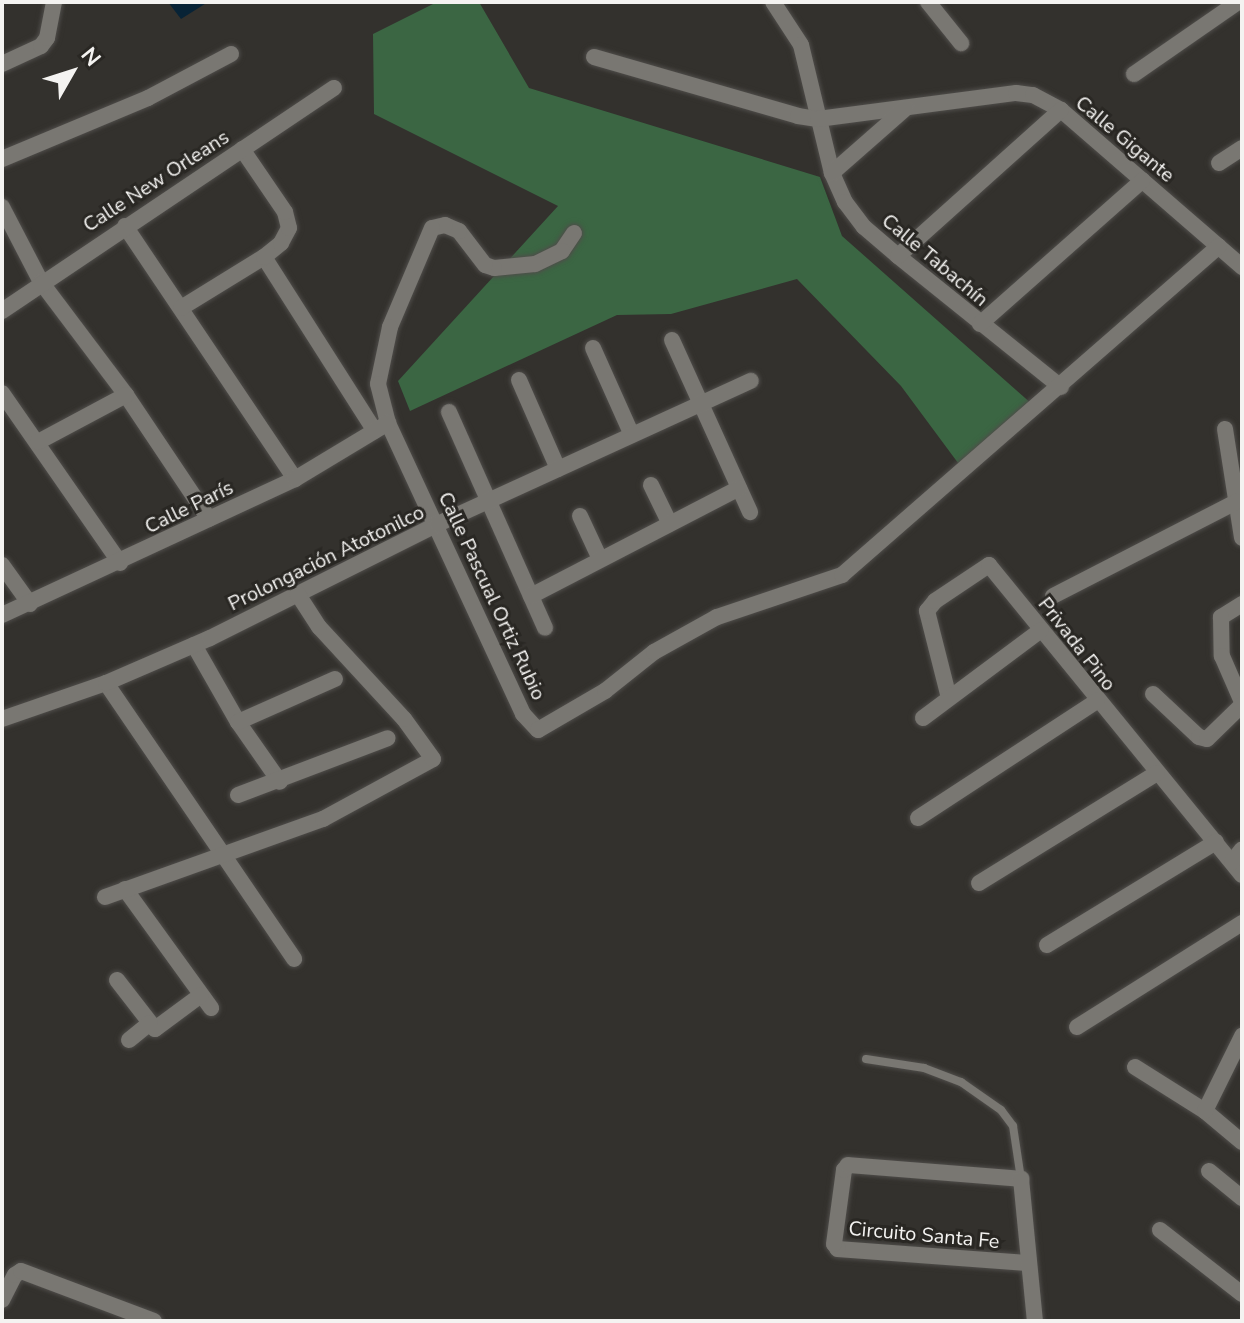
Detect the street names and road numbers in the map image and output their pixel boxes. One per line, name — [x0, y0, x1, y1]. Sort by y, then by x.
street label: Calle Gigante — [1071, 91, 1179, 187]
street label: Calle New Orleans — [79, 125, 233, 237]
street label: Calle Tabachín — [877, 209, 993, 311]
street label: Calle París — [141, 475, 237, 539]
street label: Calle Pascual Ortiz Rubio — [433, 488, 551, 704]
street label: Prolongación Atotonilco — [224, 500, 428, 616]
street label: Privada Pino — [1033, 592, 1121, 696]
street label: Circuito Santa Fe — [847, 1216, 1001, 1254]

